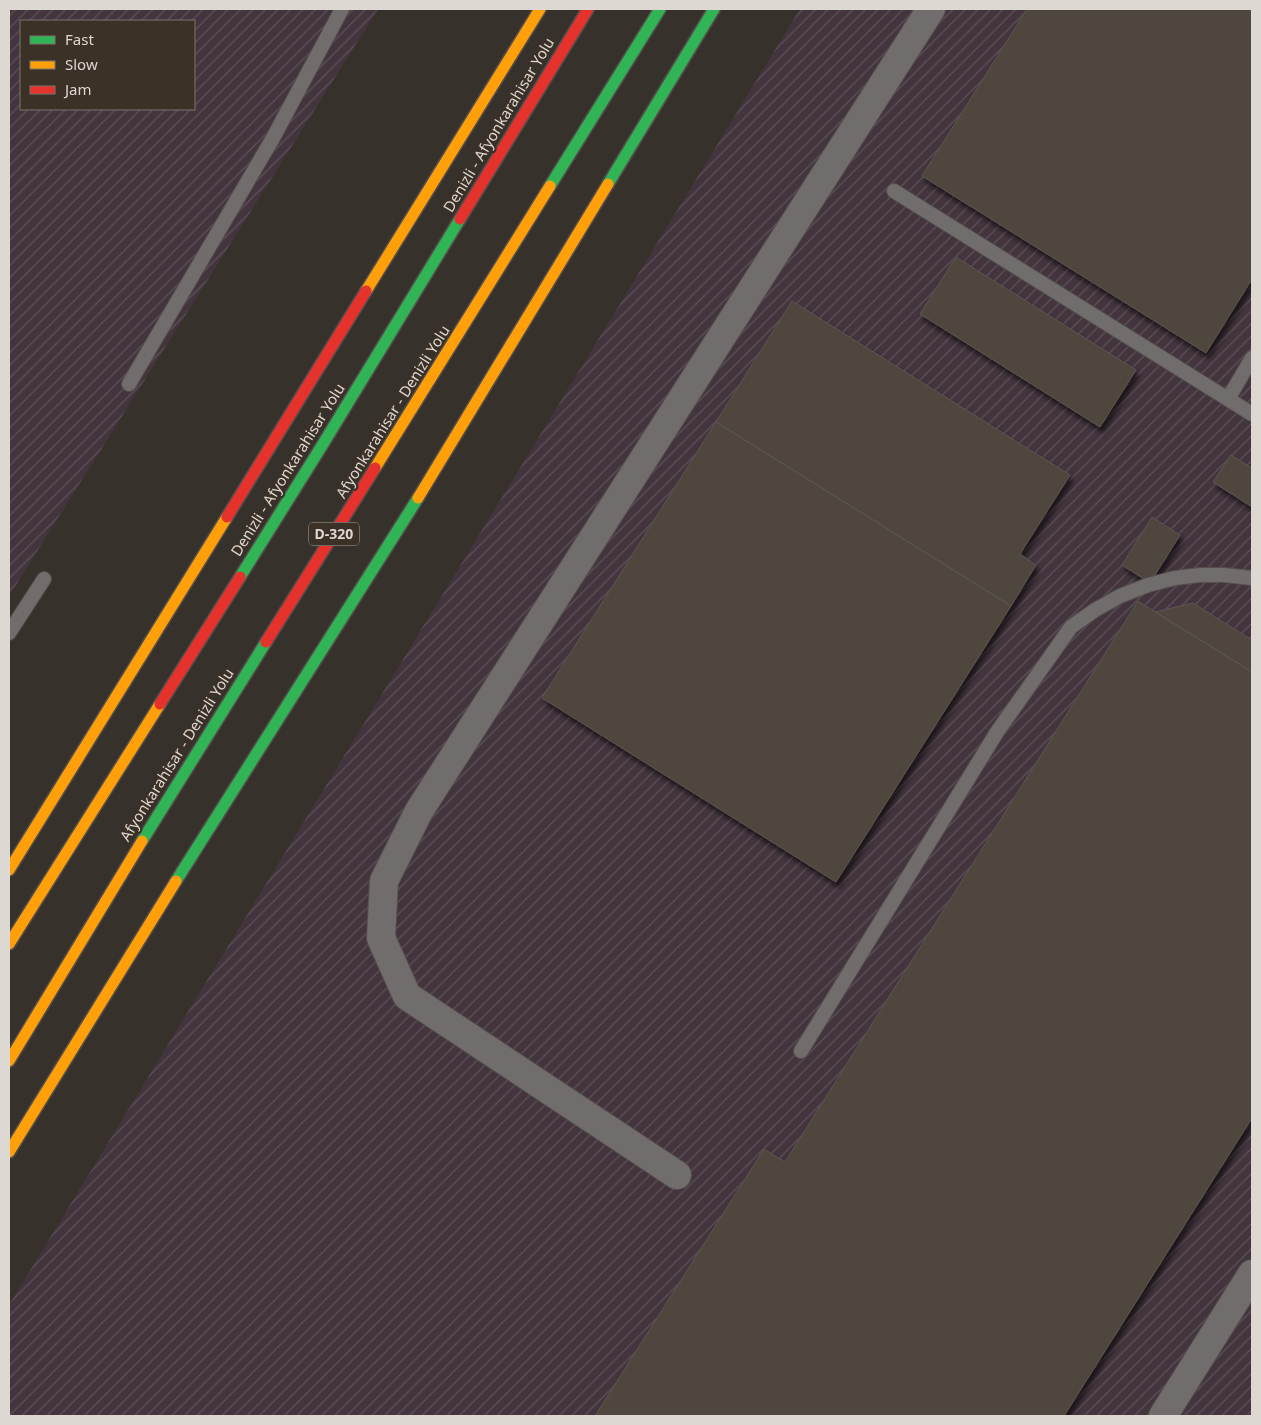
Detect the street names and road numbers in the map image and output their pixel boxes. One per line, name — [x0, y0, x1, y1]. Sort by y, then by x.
street label: Denizli - Afyonkarahisar Yolu — [438, 34, 558, 215]
street label: Afyonkarahisar - Denizli Yolu — [331, 321, 454, 502]
street label: Denizli - Afyonkarahisar Yolu — [226, 379, 349, 560]
road number: D-320 — [309, 522, 359, 546]
street label: Afyonkarahisar - Denizli Yolu — [115, 664, 238, 845]

